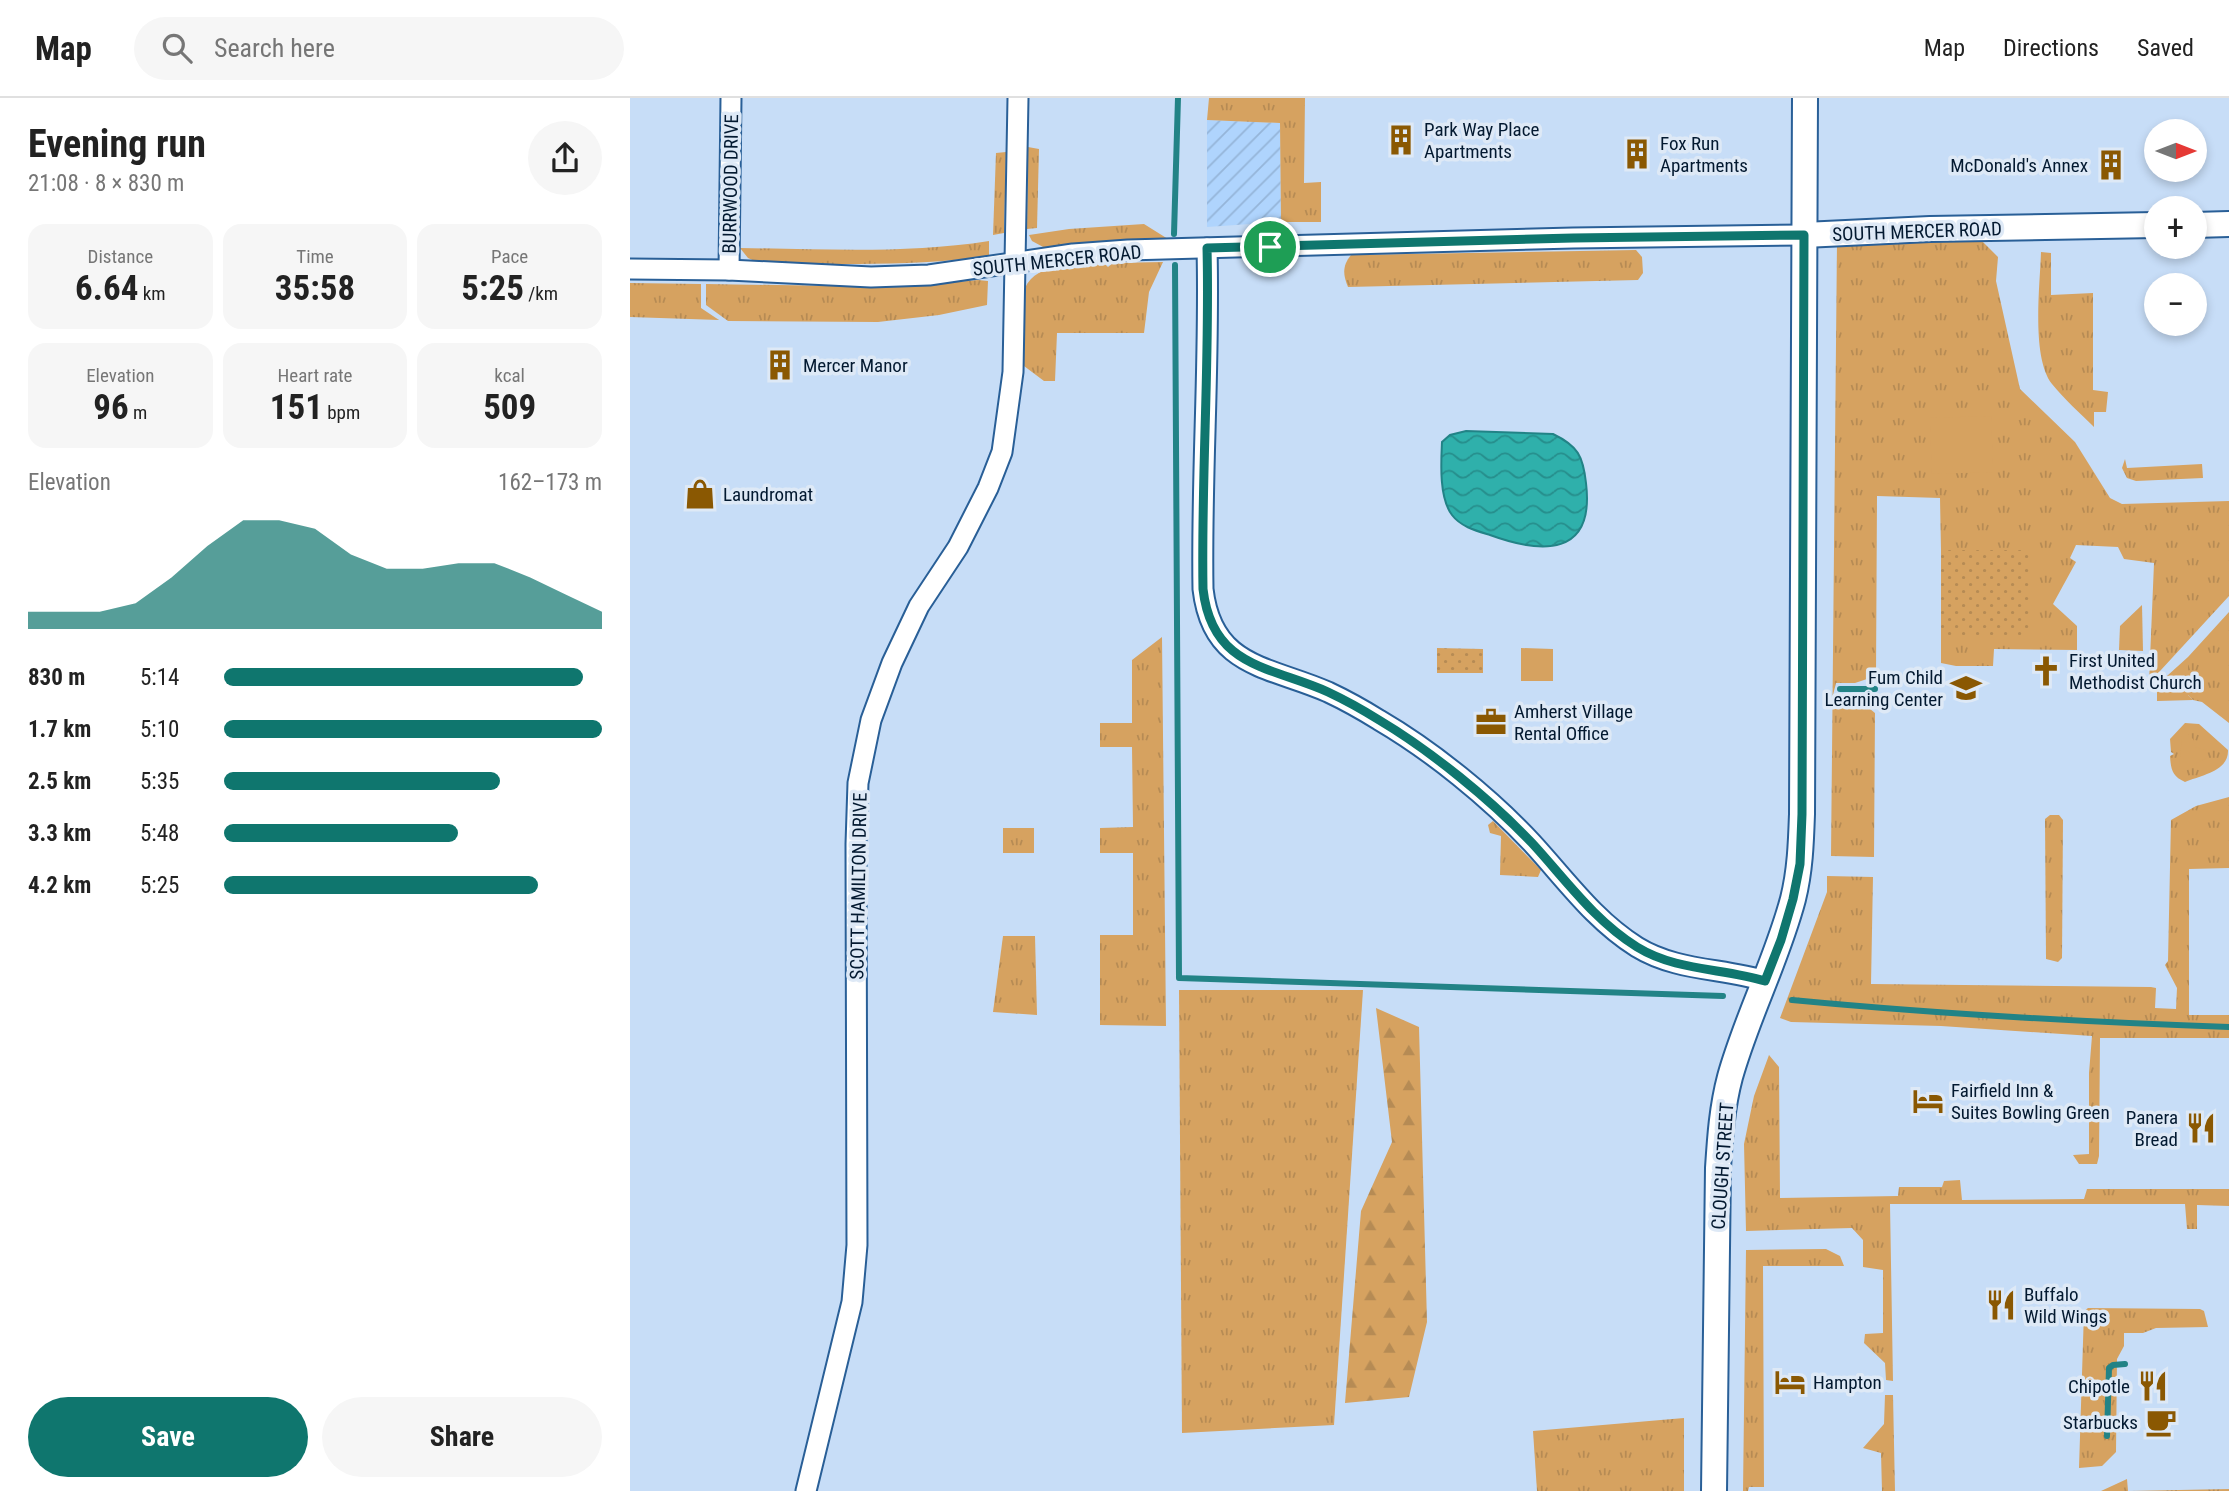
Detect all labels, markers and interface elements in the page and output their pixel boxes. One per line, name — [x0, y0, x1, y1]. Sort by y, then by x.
search box — [134, 17, 624, 80]
text: Map — [35, 29, 92, 68]
icon: search — [158, 29, 196, 67]
text: Search here — [214, 33, 335, 63]
text: Map — [1924, 34, 1965, 62]
text: Directions — [2003, 34, 2099, 62]
text: Saved — [2137, 34, 2194, 62]
street label: BURRWOOD DRIVE — [718, 114, 743, 254]
place label: Park Way Place Apartments — [1424, 118, 1539, 163]
north arrow — [2144, 119, 2207, 182]
map controls — [2144, 119, 2207, 336]
button: share — [528, 121, 602, 195]
text: Evening run — [28, 122, 206, 166]
building icon: Park Way Place Apartments — [1384, 123, 1418, 157]
place label: Fox Run Apartments — [1660, 132, 1748, 177]
building icon: Fox Run Apartments — [1620, 137, 1654, 171]
building icon: McDonald's Annex — [2094, 148, 2128, 182]
place label: McDonald's Annex — [1950, 154, 2088, 177]
text: 21:08 · 8 × 830 m — [28, 170, 184, 197]
button: + — [2144, 196, 2207, 259]
pin — [1240, 217, 1300, 277]
street label: SOUTH MERCER ROAD — [1832, 217, 2002, 246]
icon: arrive — [1251, 228, 1289, 266]
street label: SOUTH MERCER ROAD — [971, 240, 1143, 281]
text: Distance — [88, 245, 153, 268]
text: Time — [296, 245, 334, 268]
text: Pace — [491, 245, 528, 268]
text: 6.64 — [75, 268, 138, 309]
text: 35:58 — [275, 268, 355, 309]
text: 5:25 — [461, 268, 524, 309]
button: − — [2144, 273, 2207, 336]
text: km — [138, 282, 166, 305]
text: /km — [524, 282, 558, 305]
building icon: Mercer Manor — [763, 348, 797, 382]
place label: Mercer Manor — [803, 354, 908, 377]
text: Elevation — [86, 364, 155, 387]
text: Heart rate — [277, 364, 353, 387]
text: kcal — [494, 364, 525, 387]
text: 96 — [93, 387, 129, 428]
text: 151 — [270, 387, 323, 428]
text: 509 — [483, 387, 536, 428]
text: m — [129, 401, 147, 424]
text: bpm — [323, 401, 360, 424]
text: Elevation — [28, 469, 111, 496]
text: 162–173 m — [498, 469, 602, 496]
shop icon: Laundromat — [683, 477, 717, 511]
place label: Laundromat — [723, 483, 813, 506]
place label: First United Methodist Church — [2069, 649, 2202, 694]
church icon: First United Methodist Church — [2029, 654, 2063, 688]
text: 830 m — [28, 664, 85, 691]
text: 5:14 — [140, 664, 179, 691]
place label: Fum Child Learning Center — [1824, 666, 1943, 711]
school or university icon: Fum Child Learning Center — [1949, 671, 1983, 705]
place label: Amherst Village Rental Office — [1514, 700, 1633, 745]
office icon: Amherst Village Rental Office — [1474, 705, 1508, 739]
text: 1.7 km — [28, 716, 91, 743]
text: 5:10 — [140, 716, 179, 743]
text: 2.5 km — [28, 768, 91, 795]
text: 5:35 — [140, 768, 179, 795]
street label: SCOTT HAMILTON DRIVE — [845, 792, 872, 980]
text: 3.3 km — [28, 820, 91, 847]
text: 5:48 — [140, 820, 179, 847]
text: 4.2 km — [28, 872, 91, 899]
text: 5:25 — [140, 872, 179, 899]
place label: Fairfield Inn & Suites Bowling Green — [1951, 1079, 2110, 1124]
hotel icon: Fairfield Inn & Suites Bowling Green — [1911, 1084, 1945, 1118]
street label: CLOUGH STREET — [1707, 1102, 1738, 1230]
place label: Panera Bread — [2126, 1106, 2178, 1151]
restaurant icon: Panera Bread — [2184, 1111, 2218, 1145]
place label: Buffalo Wild Wings — [2024, 1283, 2107, 1328]
restaurant icon: Buffalo Wild Wings — [1984, 1288, 2018, 1322]
hotel icon: Hampton — [1773, 1365, 1807, 1399]
restaurant icon: Chipotle — [2136, 1369, 2170, 1403]
place label: Hampton — [1813, 1371, 1882, 1394]
place label: Chipotle — [2068, 1375, 2130, 1398]
button: Save — [28, 1397, 308, 1477]
button: Share — [322, 1397, 602, 1477]
cafe icon: Starbucks — [2144, 1405, 2178, 1439]
place label: Starbucks — [2063, 1411, 2138, 1434]

